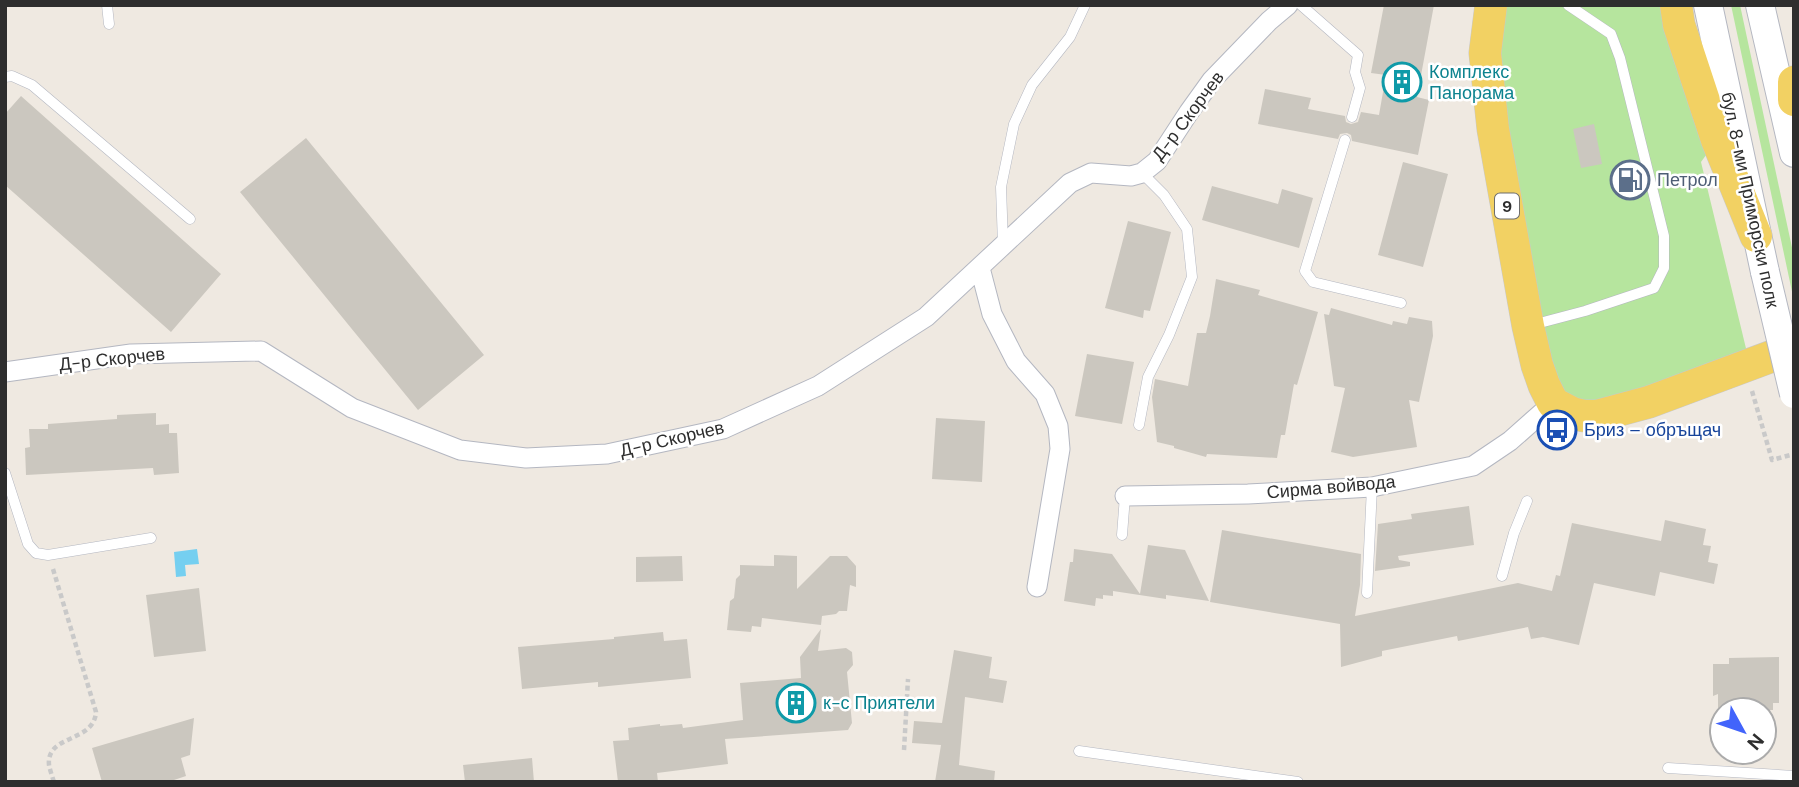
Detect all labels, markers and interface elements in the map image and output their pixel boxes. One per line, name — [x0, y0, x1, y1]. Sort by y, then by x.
place label: Комплекс Панорама — [1429, 60, 1515, 105]
building icon: Комплекс Панорама — [1381, 61, 1423, 103]
street label: Д-р Скорчев — [1146, 66, 1230, 166]
street label: бул. 8-ми Приморски полк — [1715, 90, 1785, 310]
fuel station icon: Петрол — [1609, 159, 1651, 201]
place label: Петрол — [1657, 168, 1718, 192]
road number: 9 — [1495, 194, 1519, 218]
street label: Д-р Скорчев — [58, 342, 166, 376]
bus stop icon: Бриз – обръщач — [1536, 409, 1578, 451]
street label: Д-р Скорчев — [617, 415, 727, 463]
place label: Бриз – обръщач — [1584, 418, 1721, 442]
street label: Сирма войвода — [1266, 469, 1397, 505]
building icon: к-с Приятели — [775, 682, 817, 724]
place label: к-с Приятели — [823, 691, 935, 715]
north arrow — [1708, 696, 1778, 766]
text: N — [1742, 728, 1770, 755]

